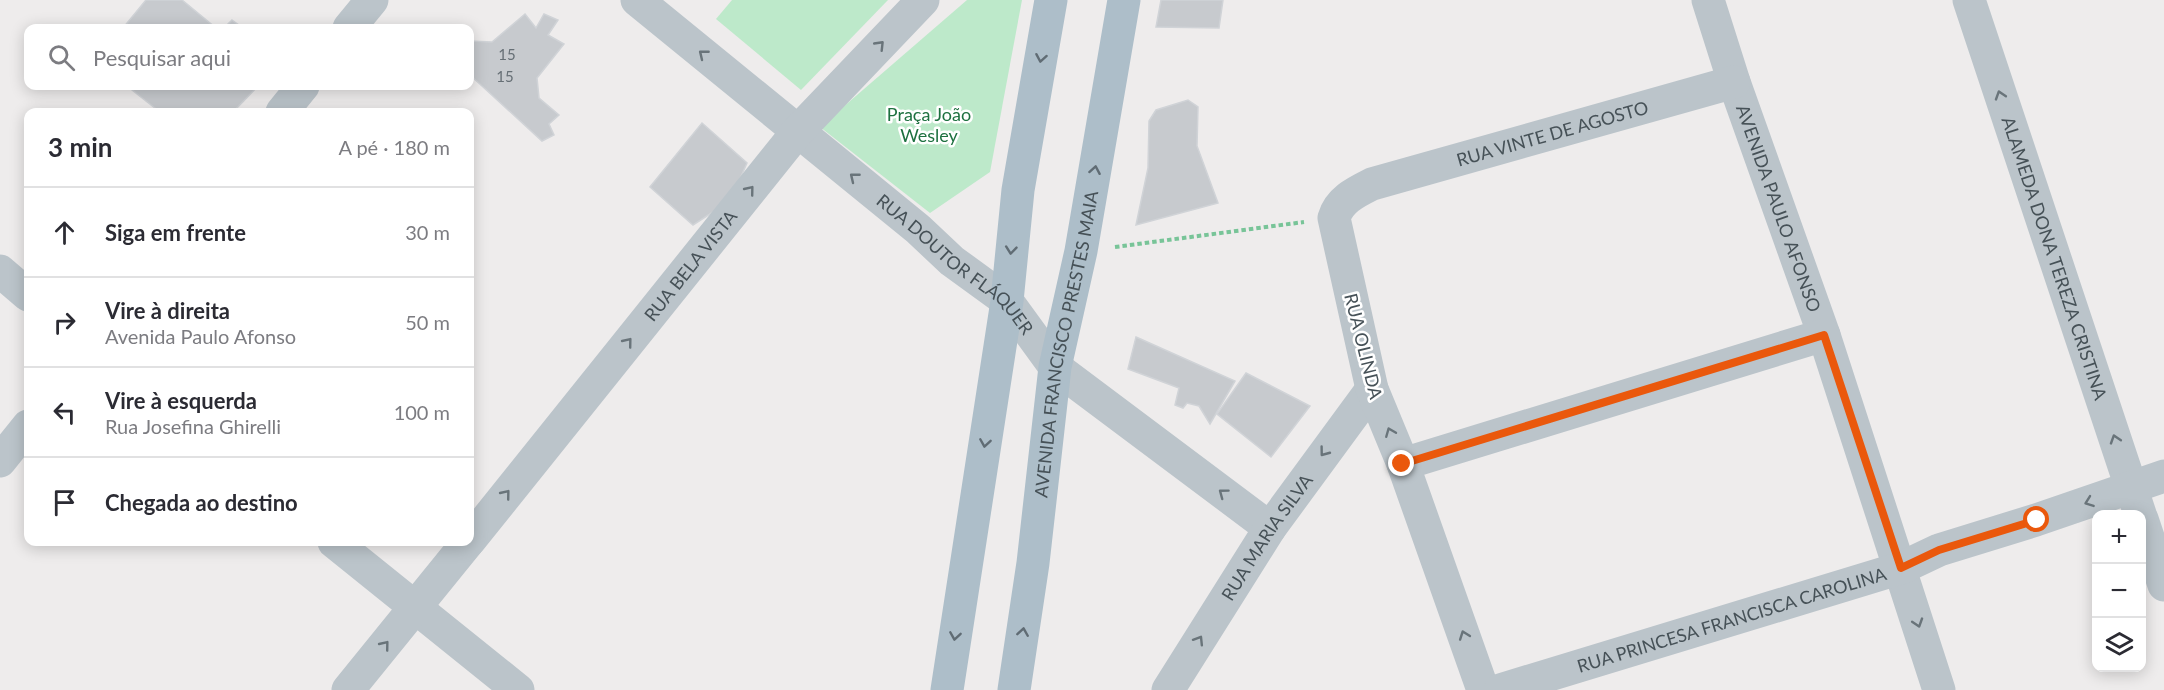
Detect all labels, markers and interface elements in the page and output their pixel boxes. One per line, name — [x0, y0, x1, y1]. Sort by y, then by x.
search box — [24, 24, 474, 90]
icon: search — [45, 41, 78, 74]
one-way arrow — [873, 41, 884, 52]
text: Pesquisar aqui — [93, 44, 231, 71]
house number: 15 — [498, 45, 516, 63]
one-way arrow — [699, 50, 710, 61]
one-way arrow — [1035, 52, 1048, 62]
house number: 15 — [496, 67, 514, 85]
one-way arrow — [1995, 90, 2008, 101]
street label: RUA VINTE DE AGOSTO — [1454, 96, 1651, 171]
street label: AVENIDA PAULO AFONSO — [1732, 101, 1826, 315]
park label: Praça João Wesley — [887, 103, 971, 146]
street label: ALAMEDA DONA TEREZA CRISTINA — [1997, 114, 2112, 403]
text: 3 min — [48, 131, 112, 163]
text: A pé · 180 m — [338, 135, 450, 159]
one-way arrow — [1088, 166, 1101, 176]
one-way arrow — [850, 173, 861, 184]
one-way arrow — [743, 186, 754, 197]
street label: AVENIDA FRANCISCO PRESTES MAIA — [1029, 188, 1102, 499]
street label: RUA DOUTOR FLÁQUER — [872, 189, 1039, 339]
street label: RUA BELA VISTA — [639, 205, 742, 325]
icon: ahead — [48, 216, 81, 249]
text: Siga em frente — [105, 219, 246, 246]
text: 30 m — [405, 220, 450, 244]
one-way arrow — [1005, 246, 1018, 255]
street label: RUA OLINDA — [1340, 291, 1388, 402]
text: Vire à direita — [105, 297, 230, 324]
icon: right — [48, 306, 81, 339]
text: 50 m — [405, 310, 450, 334]
text: Avenida Paulo Afonso — [105, 324, 296, 348]
one-way arrow — [620, 337, 631, 348]
text: Vire à esquerda — [105, 387, 257, 414]
icon: left — [48, 396, 81, 429]
text: 100 m — [394, 400, 450, 424]
text: Rua Josefina Ghirelli — [105, 414, 281, 438]
one-way arrow — [1385, 427, 1397, 438]
one-way arrow — [2110, 434, 2122, 445]
one-way arrow — [979, 439, 991, 448]
one-way arrow — [1320, 446, 1331, 457]
route end — [1388, 450, 1414, 476]
street label: RUA MARIA SILVA — [1216, 469, 1317, 604]
icon: arrive — [48, 486, 81, 519]
text: Chegada ao destino — [105, 489, 298, 516]
one-way arrow — [499, 490, 510, 501]
one-way arrow — [1219, 490, 1230, 501]
one-way arrow — [2084, 494, 2095, 507]
route start — [2023, 506, 2049, 532]
map controls — [2092, 510, 2146, 672]
button: + — [2092, 510, 2146, 564]
street label: RUA PRINCESA FRANCISCA CAROLINA — [1574, 562, 1890, 677]
button: − — [2092, 564, 2146, 618]
one-way arrow — [1911, 617, 1924, 628]
button: layers — [2092, 618, 2146, 672]
one-way arrow — [1016, 628, 1028, 637]
one-way arrow — [1458, 630, 1471, 641]
one-way arrow — [949, 631, 962, 641]
one-way arrow — [1192, 636, 1203, 647]
one-way arrow — [378, 640, 389, 651]

